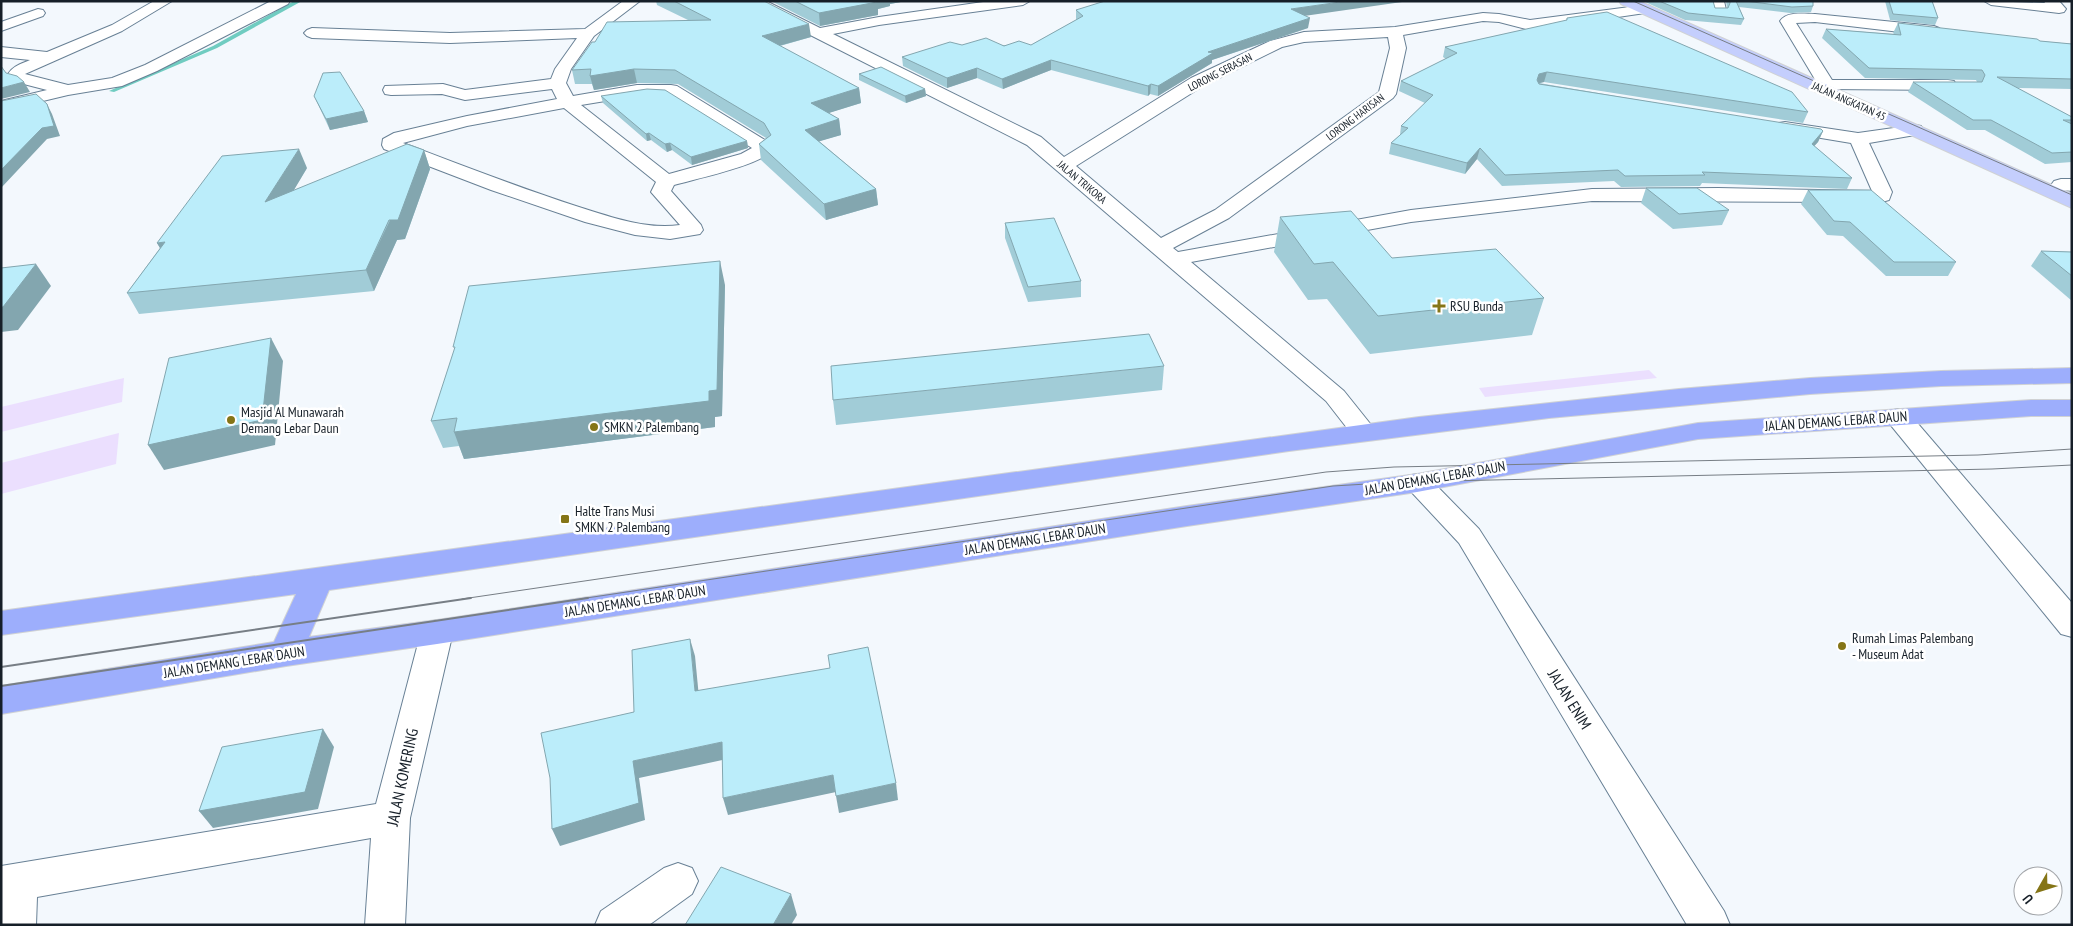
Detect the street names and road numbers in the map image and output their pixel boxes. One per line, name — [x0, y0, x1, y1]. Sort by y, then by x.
street label: LORONG SERASAN — [1186, 50, 1254, 94]
street label: JALAN ANGKATAN 45 — [1809, 78, 1888, 124]
street label: LORONG HARISAN — [1323, 90, 1387, 143]
street label: JALAN TRIKORA — [1054, 157, 1110, 207]
street label: JALAN DEMANG LEBAR DAUN — [1763, 407, 1908, 435]
street label: JALAN DEMANG LEBAR DAUN — [1362, 457, 1507, 499]
street label: JALAN DEMANG LEBAR DAUN — [962, 519, 1107, 559]
street label: JALAN DEMANG LEBAR DAUN — [562, 581, 707, 621]
street label: JALAN DEMANG LEBAR DAUN — [161, 642, 306, 682]
street label: JALAN ENIM — [1543, 664, 1596, 733]
street label: JALAN KOMERING — [382, 726, 422, 828]

